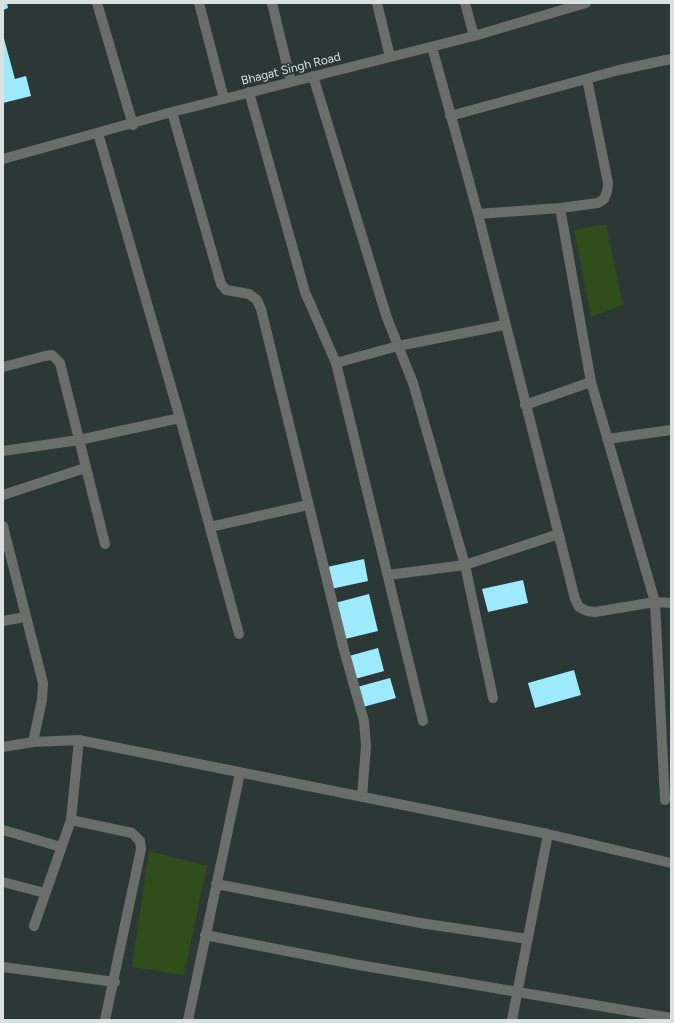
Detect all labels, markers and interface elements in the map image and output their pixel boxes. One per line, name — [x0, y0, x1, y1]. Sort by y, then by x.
street label: Bhagat Singh Road — [240, 50, 342, 88]

